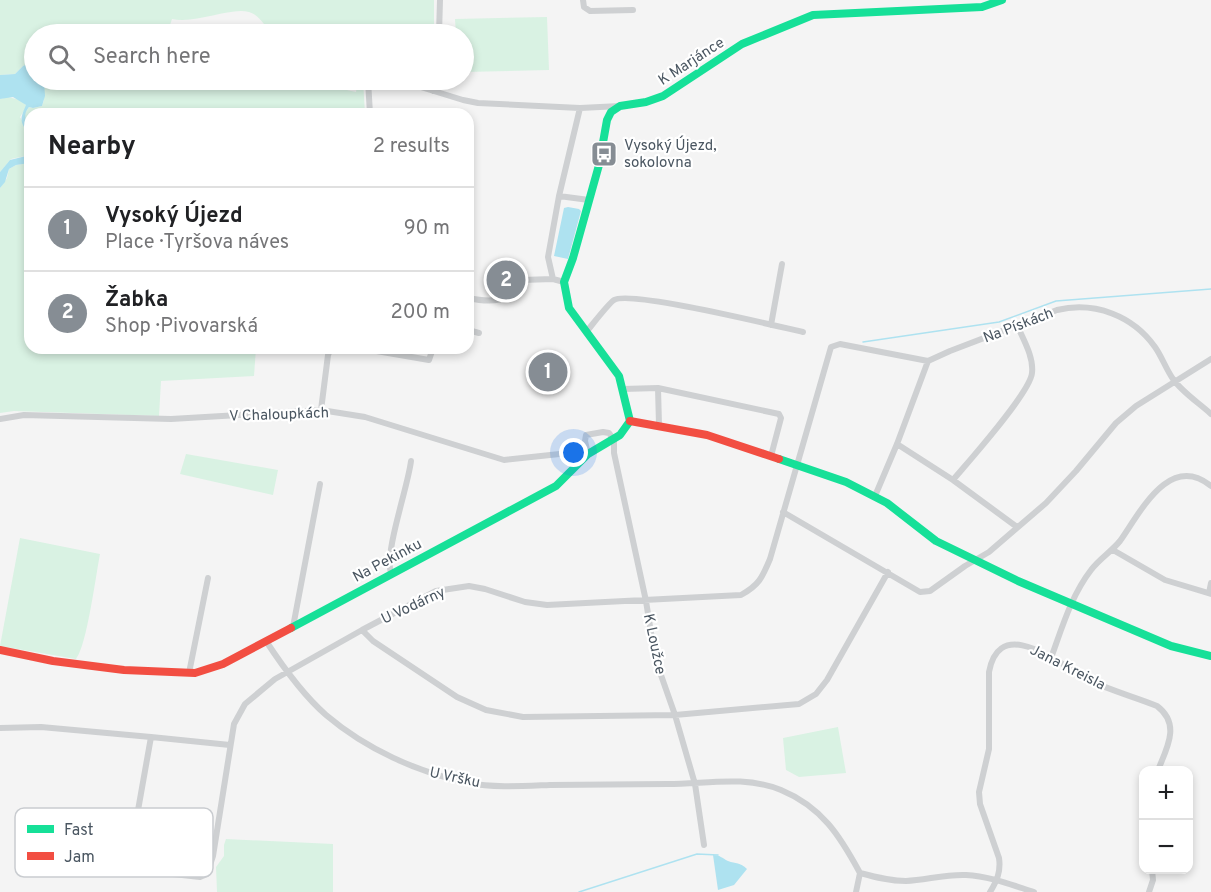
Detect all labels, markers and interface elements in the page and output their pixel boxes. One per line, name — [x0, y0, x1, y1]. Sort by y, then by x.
search box — [24, 24, 474, 90]
street label: K Marjánce — [655, 34, 728, 91]
icon: search — [45, 41, 78, 74]
text: Search here — [93, 44, 211, 71]
text: Nearby — [48, 131, 136, 164]
text: 2 results — [373, 134, 450, 160]
place label: Vysoký Újezd, sokolovna — [624, 135, 717, 173]
bus stop icon: Vysoký Újezd, sokolovna — [589, 139, 619, 169]
text: Vysoký Újezd — [105, 203, 243, 230]
text: 1 — [64, 216, 72, 242]
text: 90 m — [404, 216, 450, 242]
text: Place · Tyršova náves — [105, 230, 289, 256]
pin: 2 — [486, 258, 526, 302]
text: Žabka — [105, 287, 168, 314]
text: 2 — [61, 300, 74, 326]
text: 200 m — [391, 300, 450, 326]
street label: Na Pískách — [981, 304, 1056, 348]
text: Shop · Pivovarská — [105, 314, 258, 340]
pin: 1 — [528, 350, 568, 394]
street label: V Chaloupkách — [229, 404, 329, 427]
your location — [559, 438, 588, 467]
street label: Na Pekinku — [350, 535, 426, 587]
street label: U Vodárny — [379, 583, 449, 629]
street label: K Loužce — [638, 612, 669, 676]
street label: Jana Kreisla — [1026, 641, 1108, 695]
street label: U Vršku — [428, 764, 482, 793]
map controls — [1139, 766, 1193, 874]
button: + — [1139, 766, 1193, 820]
legend — [15, 808, 213, 877]
button: − — [1139, 820, 1193, 874]
text: Fast — [64, 821, 94, 841]
text: Jam — [64, 848, 95, 868]

